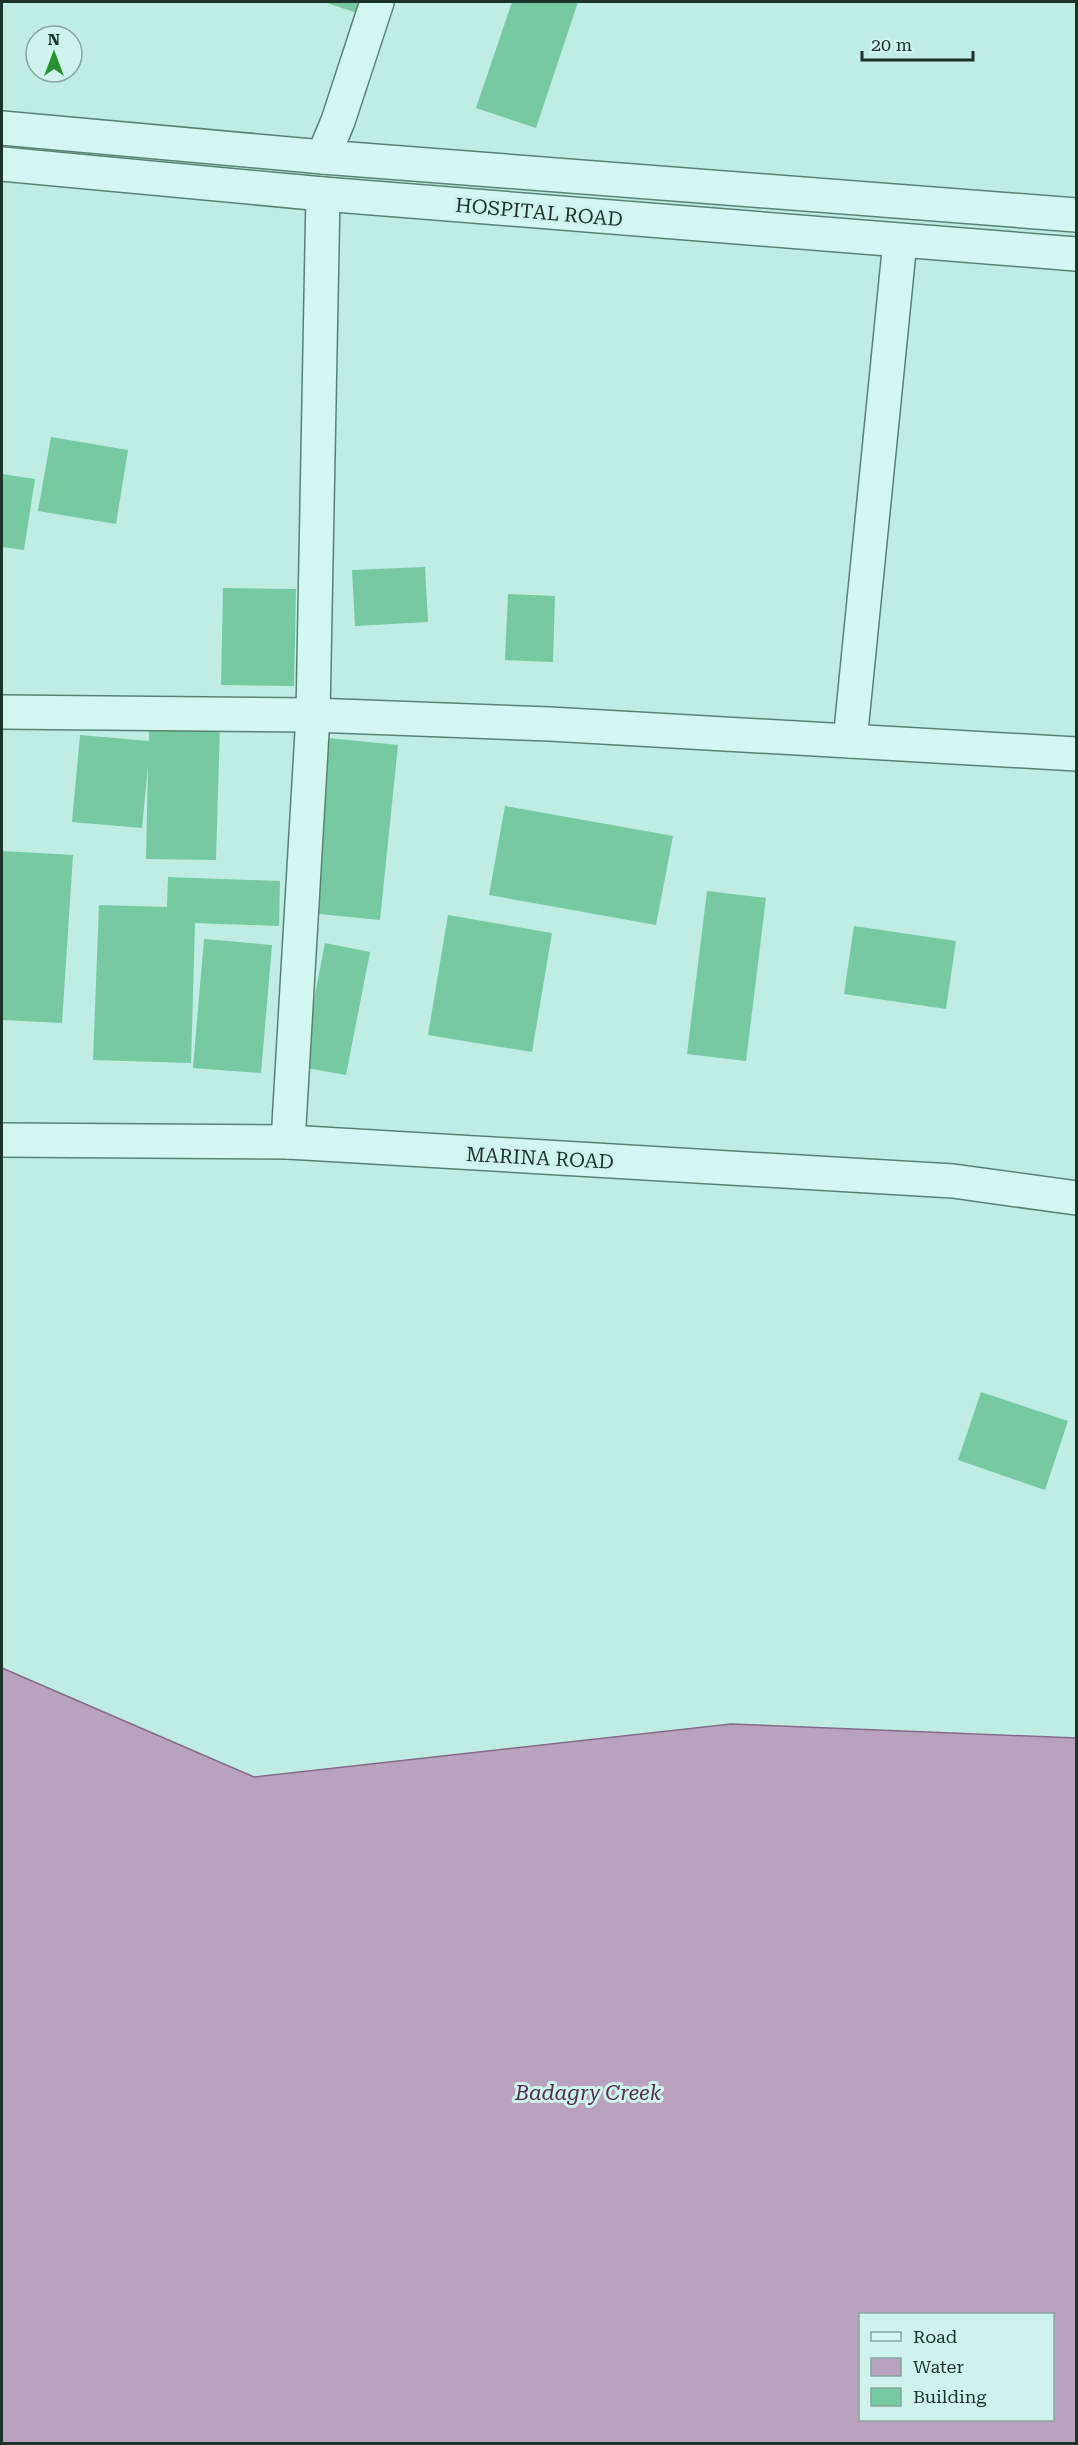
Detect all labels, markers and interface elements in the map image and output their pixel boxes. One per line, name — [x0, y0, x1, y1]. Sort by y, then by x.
north arrow — [24, 24, 84, 84]
scale bar — [862, 24, 973, 62]
text: N — [48, 30, 60, 49]
text: 20 m — [871, 34, 912, 55]
street label: HOSPITAL ROAD — [454, 193, 624, 231]
street label: MARINA ROAD — [465, 1142, 615, 1174]
water label: Badagry Creek — [514, 2081, 662, 2105]
legend — [859, 2313, 1054, 2421]
text: Road — [913, 2326, 958, 2347]
text: Water — [913, 2356, 964, 2377]
text: Building — [913, 2386, 987, 2407]

